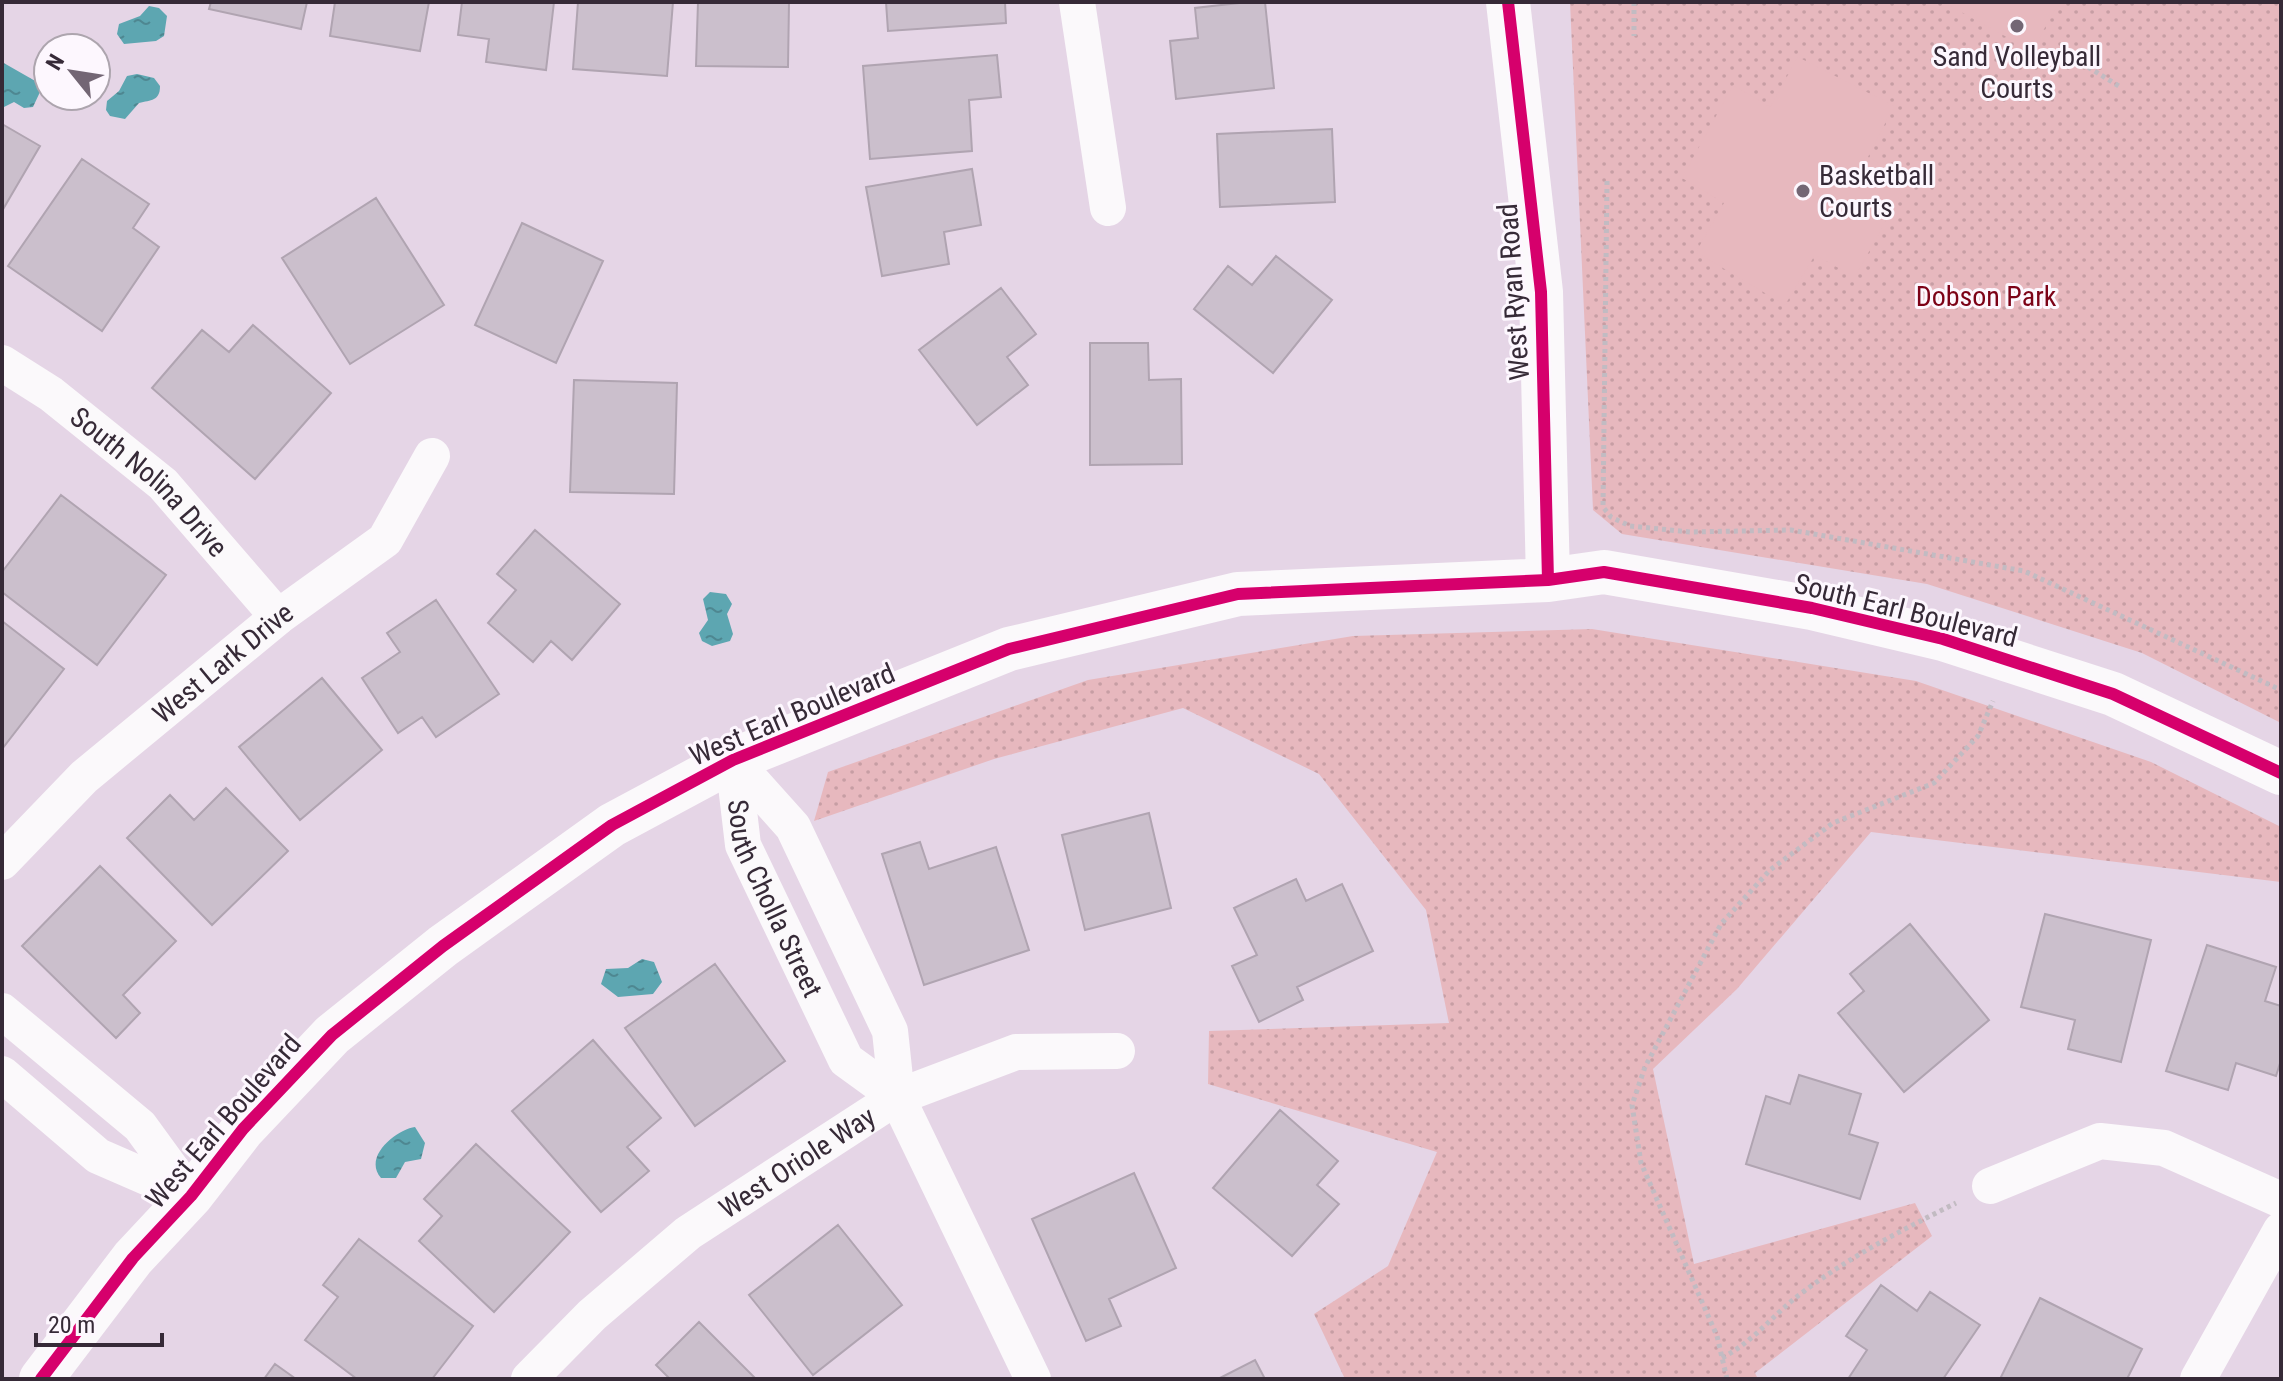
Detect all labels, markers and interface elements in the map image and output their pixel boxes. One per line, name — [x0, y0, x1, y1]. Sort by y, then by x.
marker: Sand Volleyball Courts — [2008, 17, 2026, 35]
north arrow — [32, 32, 112, 112]
place label: Sand Volleyball Courts — [1933, 40, 2101, 105]
text: N — [41, 50, 69, 74]
place label: Basketball Courts — [1819, 159, 1934, 224]
marker: Basketball Courts — [1794, 182, 1812, 200]
street label: West Ryan Road — [1491, 202, 1536, 382]
park label: Dobson Park — [1916, 280, 2057, 313]
street label: South Nolina Drive — [64, 400, 234, 563]
street label: South Earl Boulevard — [1791, 567, 2021, 654]
street label: West Lark Drive — [146, 596, 300, 730]
street label: West Earl Boulevard — [685, 656, 900, 773]
street label: South Cholla Street — [721, 798, 829, 1003]
street label: West Earl Boulevard — [139, 1028, 308, 1215]
street label: West Oriole Way — [713, 1100, 882, 1225]
scale bar — [36, 1297, 162, 1347]
text: 20 m — [48, 1311, 95, 1339]

